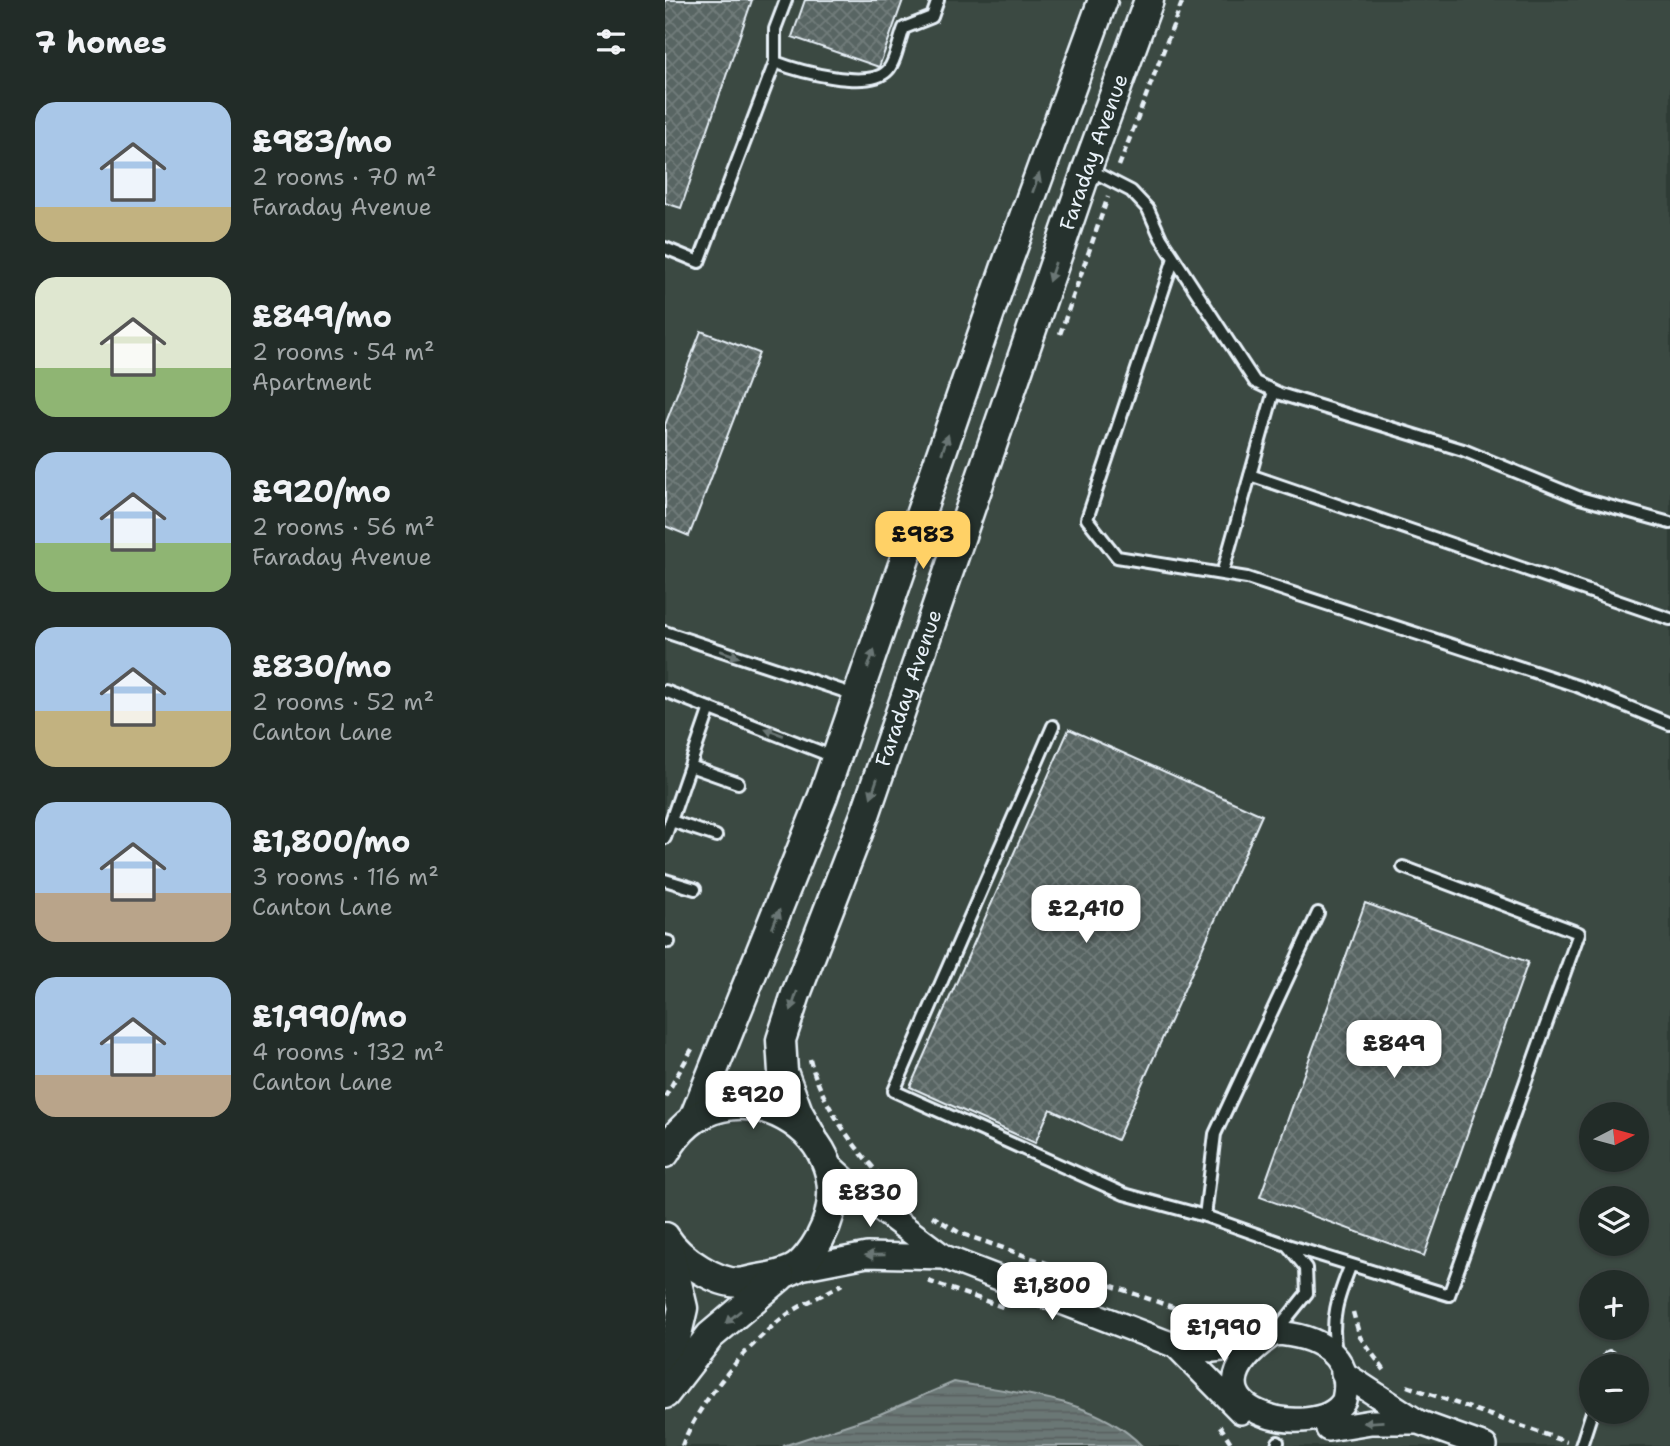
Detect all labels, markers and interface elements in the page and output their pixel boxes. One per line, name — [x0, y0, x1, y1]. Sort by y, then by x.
text: 7 homes — [35, 22, 167, 63]
icon: filters — [592, 23, 630, 61]
street label: Faraday Avenue — [1053, 70, 1135, 234]
text: £983/mo — [252, 121, 392, 162]
icon: home — [91, 130, 175, 214]
text: 2 rooms · 70 m² — [252, 162, 437, 192]
one-way arrow — [1031, 173, 1042, 194]
text: Faraday Avenue — [252, 192, 432, 222]
one-way arrow — [1046, 261, 1057, 282]
text: £849/mo — [252, 296, 392, 337]
icon: home — [91, 305, 175, 389]
text: 2 rooms · 54 m² — [252, 337, 435, 367]
text: Apartment — [252, 367, 372, 397]
one-way arrow — [940, 434, 951, 455]
text: £920/mo — [252, 471, 391, 512]
icon: home — [91, 480, 175, 564]
text: 2 rooms · 56 m² — [252, 512, 435, 542]
pin: £983 — [882, 512, 964, 571]
text: £983 — [891, 519, 955, 549]
text: Faraday Avenue — [252, 542, 432, 572]
street label: Faraday Avenue — [869, 606, 949, 770]
text: £830/mo — [252, 646, 392, 687]
one-way arrow — [719, 649, 740, 660]
one-way arrow — [866, 649, 877, 670]
icon: home — [91, 655, 175, 739]
text: 2 rooms · 52 m² — [252, 687, 434, 717]
text: Canton Lane — [252, 717, 393, 747]
one-way arrow — [763, 726, 784, 737]
one-way arrow — [868, 778, 879, 799]
text: £1,800/mo — [252, 821, 411, 862]
icon: home — [91, 830, 175, 914]
text: 3 rooms · 116 m² — [252, 862, 439, 892]
pin: £2,410 — [1029, 886, 1143, 945]
text: Canton Lane — [252, 892, 393, 922]
text: £2,410 — [1047, 893, 1125, 923]
one-way arrow — [770, 908, 781, 929]
one-way arrow — [788, 991, 798, 1012]
text: £1,990/mo — [252, 996, 407, 1037]
icon: home — [91, 1005, 175, 1089]
pin: £849 — [1353, 1020, 1435, 1080]
text: £849 — [1362, 1028, 1426, 1058]
text: 4 rooms · 132 m² — [252, 1037, 444, 1067]
text: Canton Lane — [252, 1067, 393, 1097]
pin: £920 — [712, 1072, 794, 1131]
text: £920 — [722, 1079, 784, 1109]
north arrow — [1579, 1102, 1649, 1172]
map controls — [1579, 1102, 1649, 1424]
pin: £830 — [829, 1170, 911, 1229]
text: £830 — [838, 1177, 902, 1207]
button: layers — [1579, 1186, 1649, 1256]
one-way arrow — [864, 1250, 886, 1261]
pin: £1,800 — [995, 1262, 1109, 1322]
text: £1,800 — [1013, 1270, 1091, 1300]
button: + — [1579, 1270, 1649, 1340]
pin: £1,990 — [1167, 1304, 1281, 1364]
one-way arrow — [724, 1309, 741, 1324]
text: £1,990 — [1186, 1312, 1262, 1342]
button: − — [1579, 1354, 1649, 1424]
one-way arrow — [1361, 1417, 1383, 1428]

